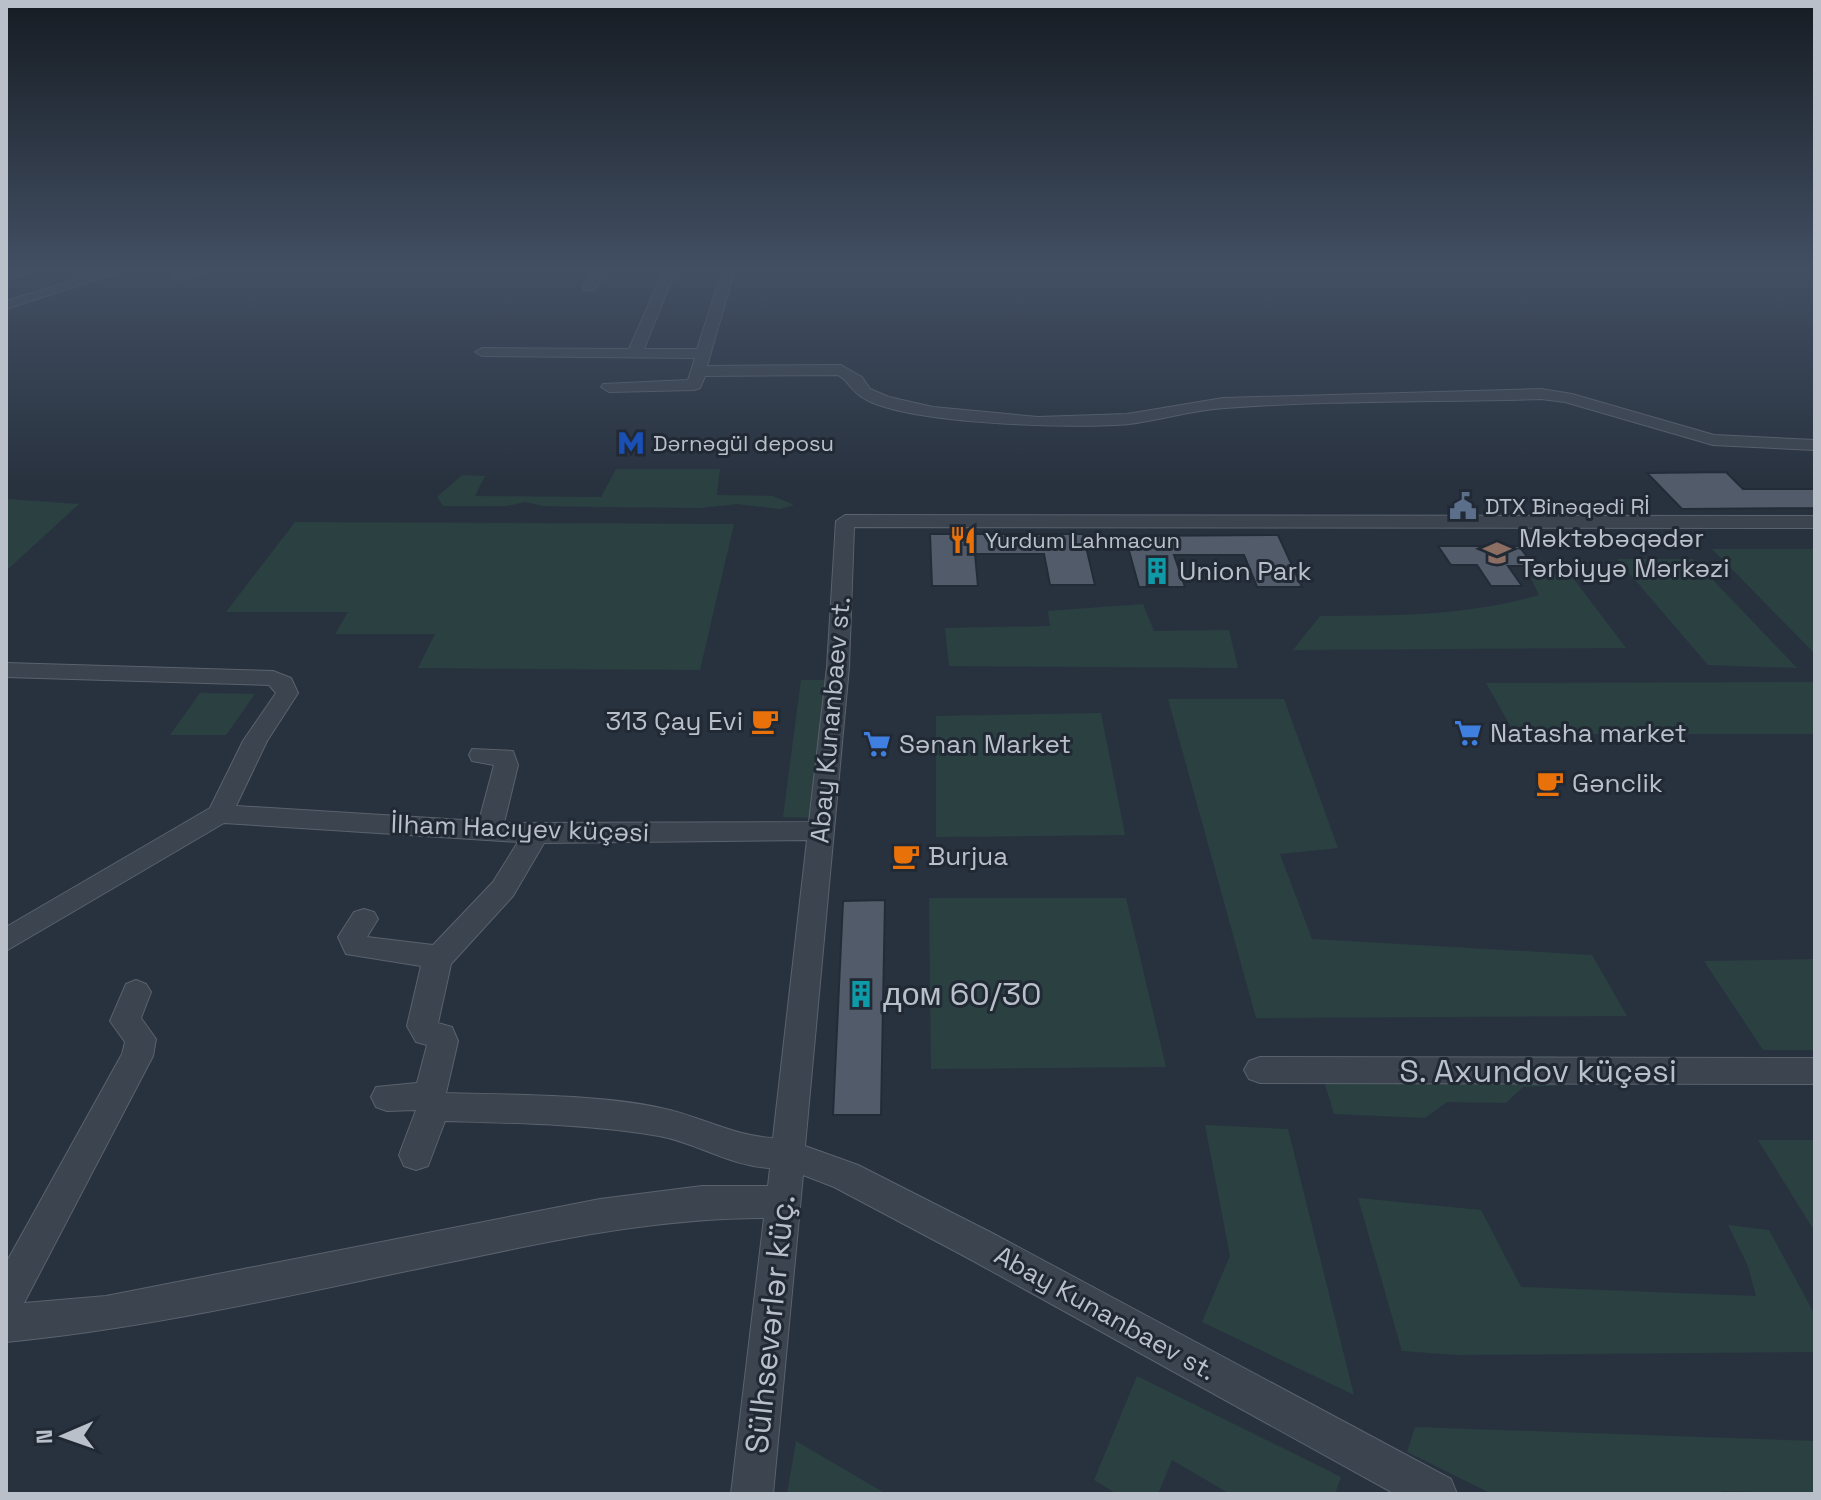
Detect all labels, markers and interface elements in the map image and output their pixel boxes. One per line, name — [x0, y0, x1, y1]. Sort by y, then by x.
metro station icon: Dərnəgül deposu — [616, 428, 646, 458]
place label: Dərnəgül deposu — [653, 429, 834, 457]
public building icon: DTX Binəqədi Rİ — [1448, 491, 1478, 521]
place label: DTX Binəqədi Rİ — [1485, 492, 1650, 520]
place label: Məktəbəqədər Tərbiyyə Mərkəzi — [1519, 521, 1730, 585]
restaurant icon: Yurdum Lahmacun — [948, 525, 978, 555]
place label: Yurdum Lahmacun — [985, 526, 1180, 554]
school or university icon: Məktəbəqədər Tərbiyyə Mərkəzi — [1482, 538, 1512, 568]
place label: Union Park — [1179, 554, 1311, 588]
building icon: Union Park — [1142, 556, 1172, 586]
street label: Abay Kunanbaev st. — [802, 595, 858, 845]
place label: 313 Çay Evi — [605, 704, 743, 738]
cafe icon: 313 Çay Evi — [750, 706, 780, 736]
place label: Natasha market — [1490, 716, 1687, 750]
supermarket icon: Natasha market — [1453, 718, 1483, 748]
place label: Sənan Market — [899, 727, 1071, 761]
supermarket icon: Sənan Market — [862, 729, 892, 759]
place label: Gənclik — [1572, 766, 1663, 800]
cafe icon: Gənclik — [1535, 768, 1565, 798]
street label: İlham Hacıyev küçəsi — [390, 806, 650, 850]
place label: Burjua — [928, 839, 1008, 873]
cafe icon: Burjua — [891, 841, 921, 871]
place label: дом 60/30 — [883, 974, 1041, 1014]
building icon: дом 60/30 — [846, 979, 876, 1009]
street label: S. Axundov küçəsi — [1399, 1051, 1677, 1091]
street label: Sülhsevərlər küç. — [737, 1192, 803, 1456]
street label: Abay Kunanbaev st. — [989, 1238, 1221, 1388]
north arrow — [24, 1396, 104, 1476]
text: N — [30, 1429, 58, 1445]

